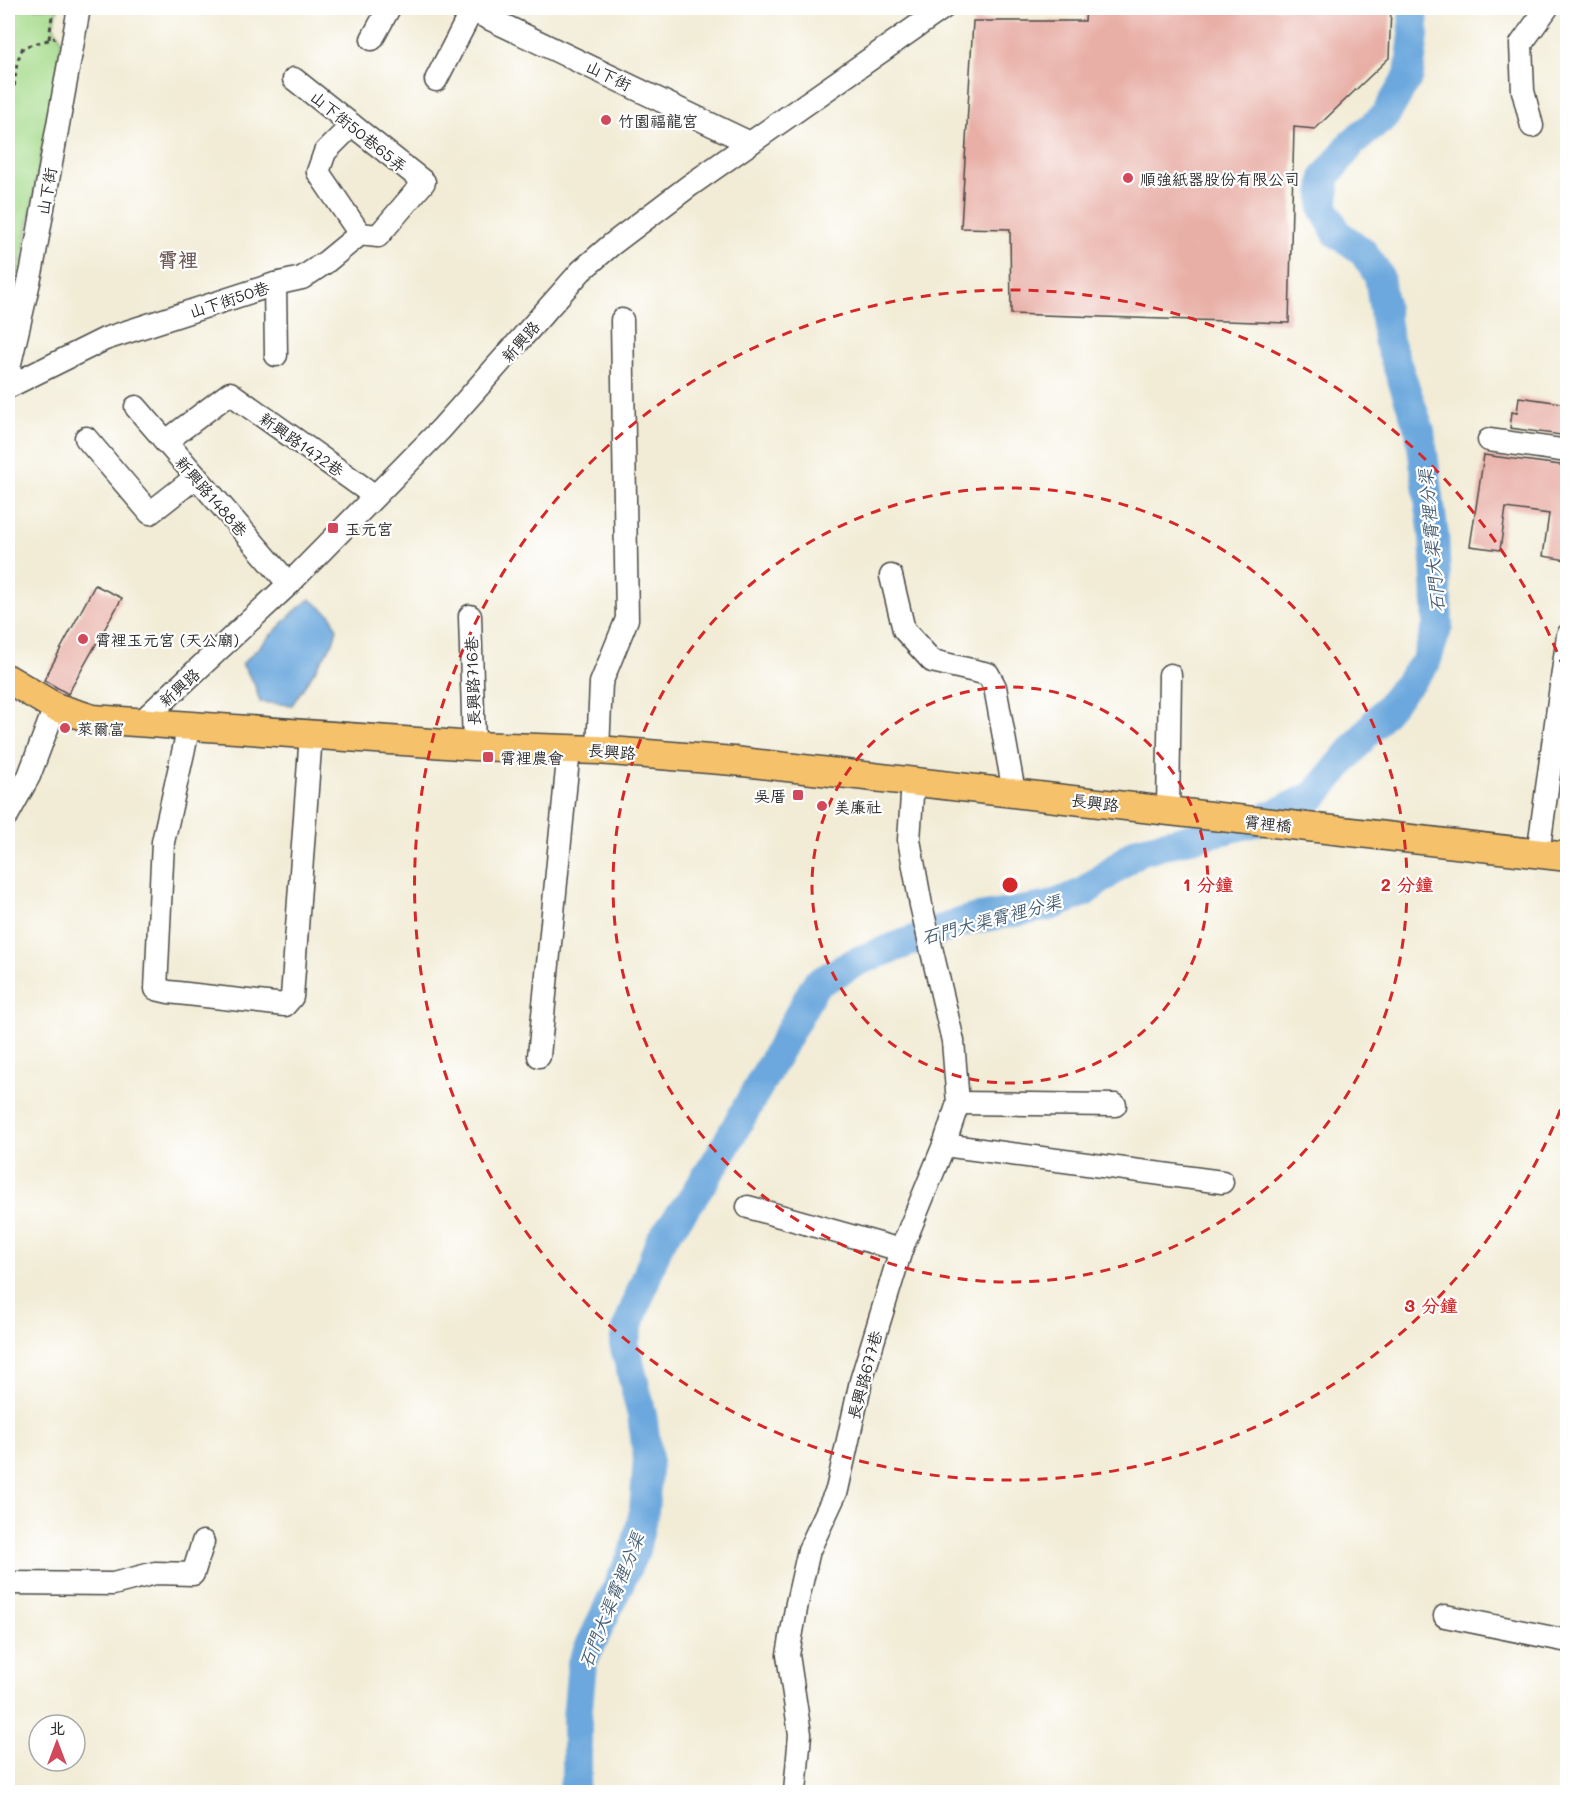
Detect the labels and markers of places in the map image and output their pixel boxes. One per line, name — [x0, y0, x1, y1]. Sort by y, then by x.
place label: 竹園福龍宮 — [618, 110, 698, 131]
marker: 竹園福龍宮 — [599, 113, 613, 127]
place label: 順強紙器股份有限公司 — [1140, 168, 1300, 189]
marker: 順強紙器股份有限公司 — [1121, 171, 1135, 185]
place label: 玉元宮 — [345, 518, 393, 539]
marker: 玉元宮 — [326, 521, 340, 535]
place label: 霄裡玉元宮 (天公廟) — [95, 629, 239, 650]
marker: 霄裡玉元宮 (天公廟) — [76, 632, 90, 646]
place label: 萊爾富 — [77, 718, 125, 739]
marker: 萊爾富 — [58, 721, 72, 735]
place label: 霄裡農會 — [500, 747, 564, 768]
marker: 霄裡農會 — [481, 750, 495, 764]
place label: 吳厝 — [754, 785, 786, 806]
marker: 吳厝 — [791, 788, 805, 802]
place label: 美廉社 — [834, 796, 882, 817]
marker: 美廉社 — [815, 799, 829, 813]
centre of rings — [1000, 875, 1020, 895]

